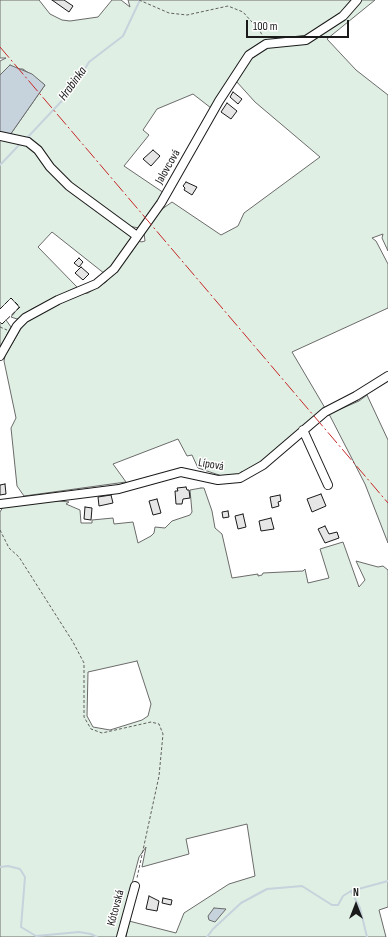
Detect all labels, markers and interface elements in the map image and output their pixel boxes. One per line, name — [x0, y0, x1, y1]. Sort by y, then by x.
scale bar — [248, 12, 351, 38]
text: 100 m — [253, 19, 278, 34]
water label: Hrabinka — [55, 64, 91, 104]
street label: Jalovcová — [152, 147, 184, 187]
street label: Lípová — [197, 456, 225, 474]
north arrow — [336, 885, 376, 925]
text: N — [353, 886, 359, 899]
street label: Kótovská — [104, 888, 128, 928]

